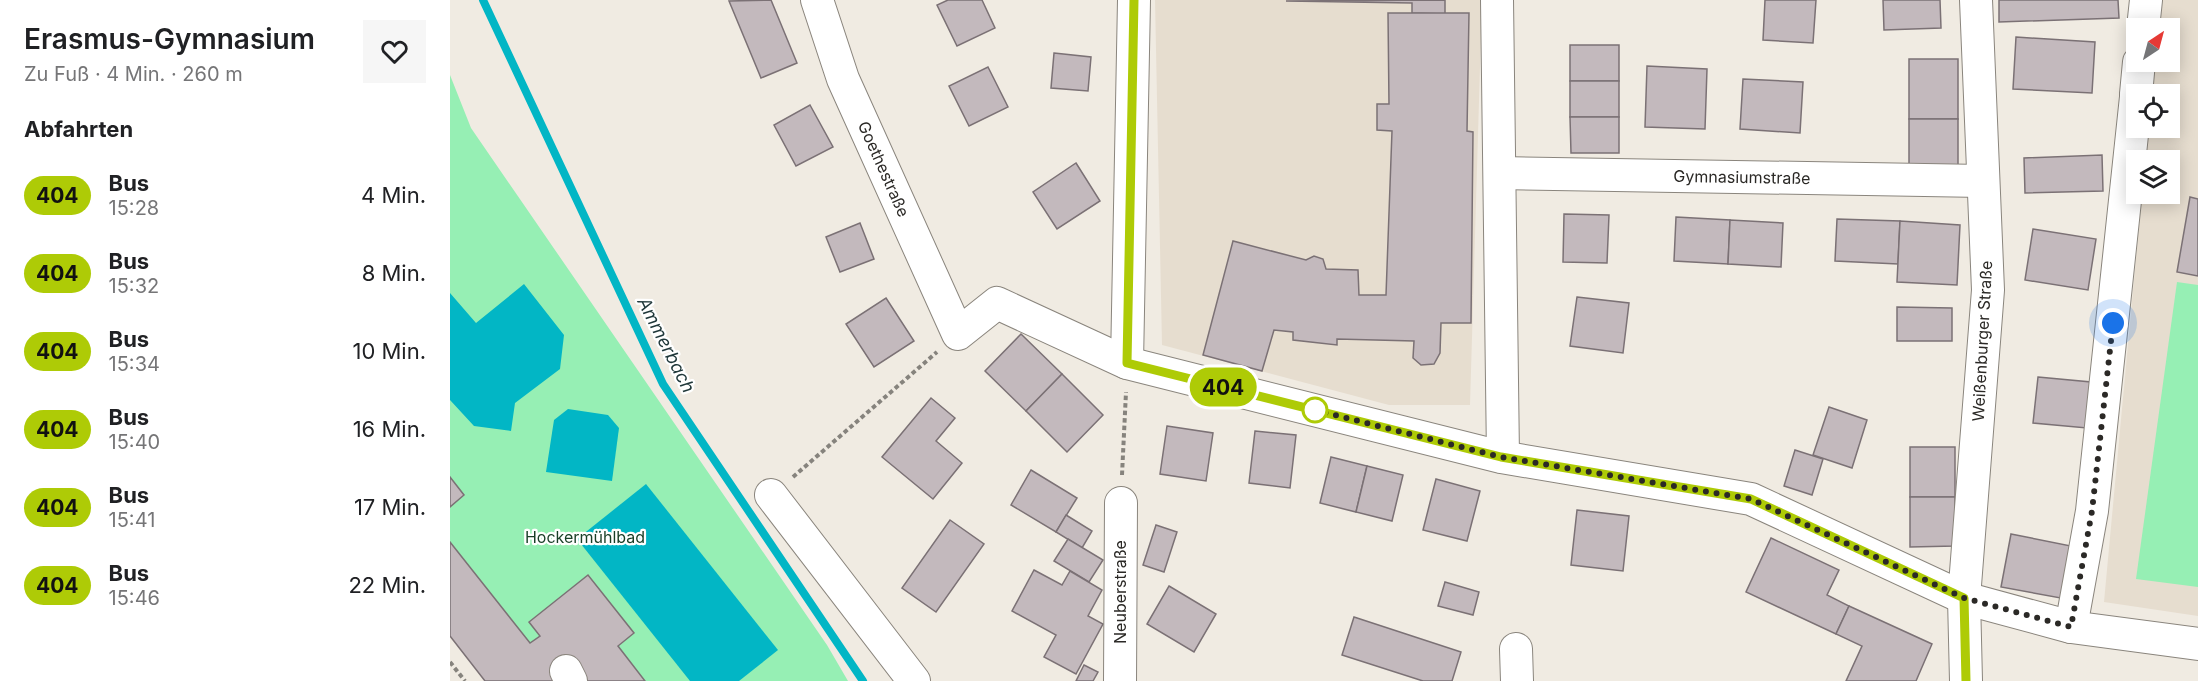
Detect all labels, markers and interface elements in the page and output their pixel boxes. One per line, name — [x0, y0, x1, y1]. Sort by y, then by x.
north arrow — [2126, 18, 2180, 72]
map controls — [2126, 18, 2180, 204]
button: heart — [363, 20, 426, 83]
text: Erasmus-Gymnasium — [24, 22, 315, 56]
text: Zu Fuß · 4 Min. · 260 m — [24, 62, 243, 86]
button: locate — [2126, 84, 2180, 138]
text: Abfahrten — [24, 116, 133, 142]
street label: Goethestraße — [854, 118, 914, 220]
button: layers — [2126, 150, 2180, 204]
street label: Gymnasiumstraße — [1673, 166, 1811, 188]
text: Bus — [109, 170, 149, 196]
text: 4 Min. — [361, 182, 426, 208]
text: 404 — [36, 183, 79, 208]
text: 15:28 — [109, 196, 159, 220]
text: Bus — [109, 248, 149, 274]
text: 8 Min. — [362, 260, 426, 286]
street label: Weißenburger Straße — [1968, 260, 1996, 422]
text: 404 — [36, 261, 79, 286]
text: 15:32 — [109, 274, 159, 298]
water label: Ammerbach — [633, 293, 700, 396]
your location — [2098, 308, 2128, 338]
text: Bus — [109, 326, 149, 352]
text: 10 Min. — [352, 338, 426, 364]
text: 404 — [36, 339, 79, 364]
text: 15:34 — [109, 352, 160, 376]
line badge: 404 — [1188, 368, 1258, 406]
text: 404 — [1202, 375, 1244, 400]
unlabelled marker — [1302, 397, 1328, 423]
text: Bus — [109, 404, 149, 430]
text: 16 Min. — [353, 416, 426, 442]
text: 404 — [36, 417, 79, 442]
text: 15:40 — [109, 430, 160, 454]
text: Bus — [109, 482, 149, 508]
text: 17 Min. — [354, 494, 426, 520]
text: 404 — [36, 495, 79, 520]
text: 15:41 — [109, 508, 155, 532]
park label: Hockermühlbad — [525, 527, 645, 547]
street label: Neuberstraße — [1110, 540, 1130, 644]
text: Bus — [109, 560, 149, 586]
text: 22 Min. — [348, 572, 426, 598]
text: 404 — [36, 573, 79, 598]
text: 15:46 — [109, 586, 160, 610]

